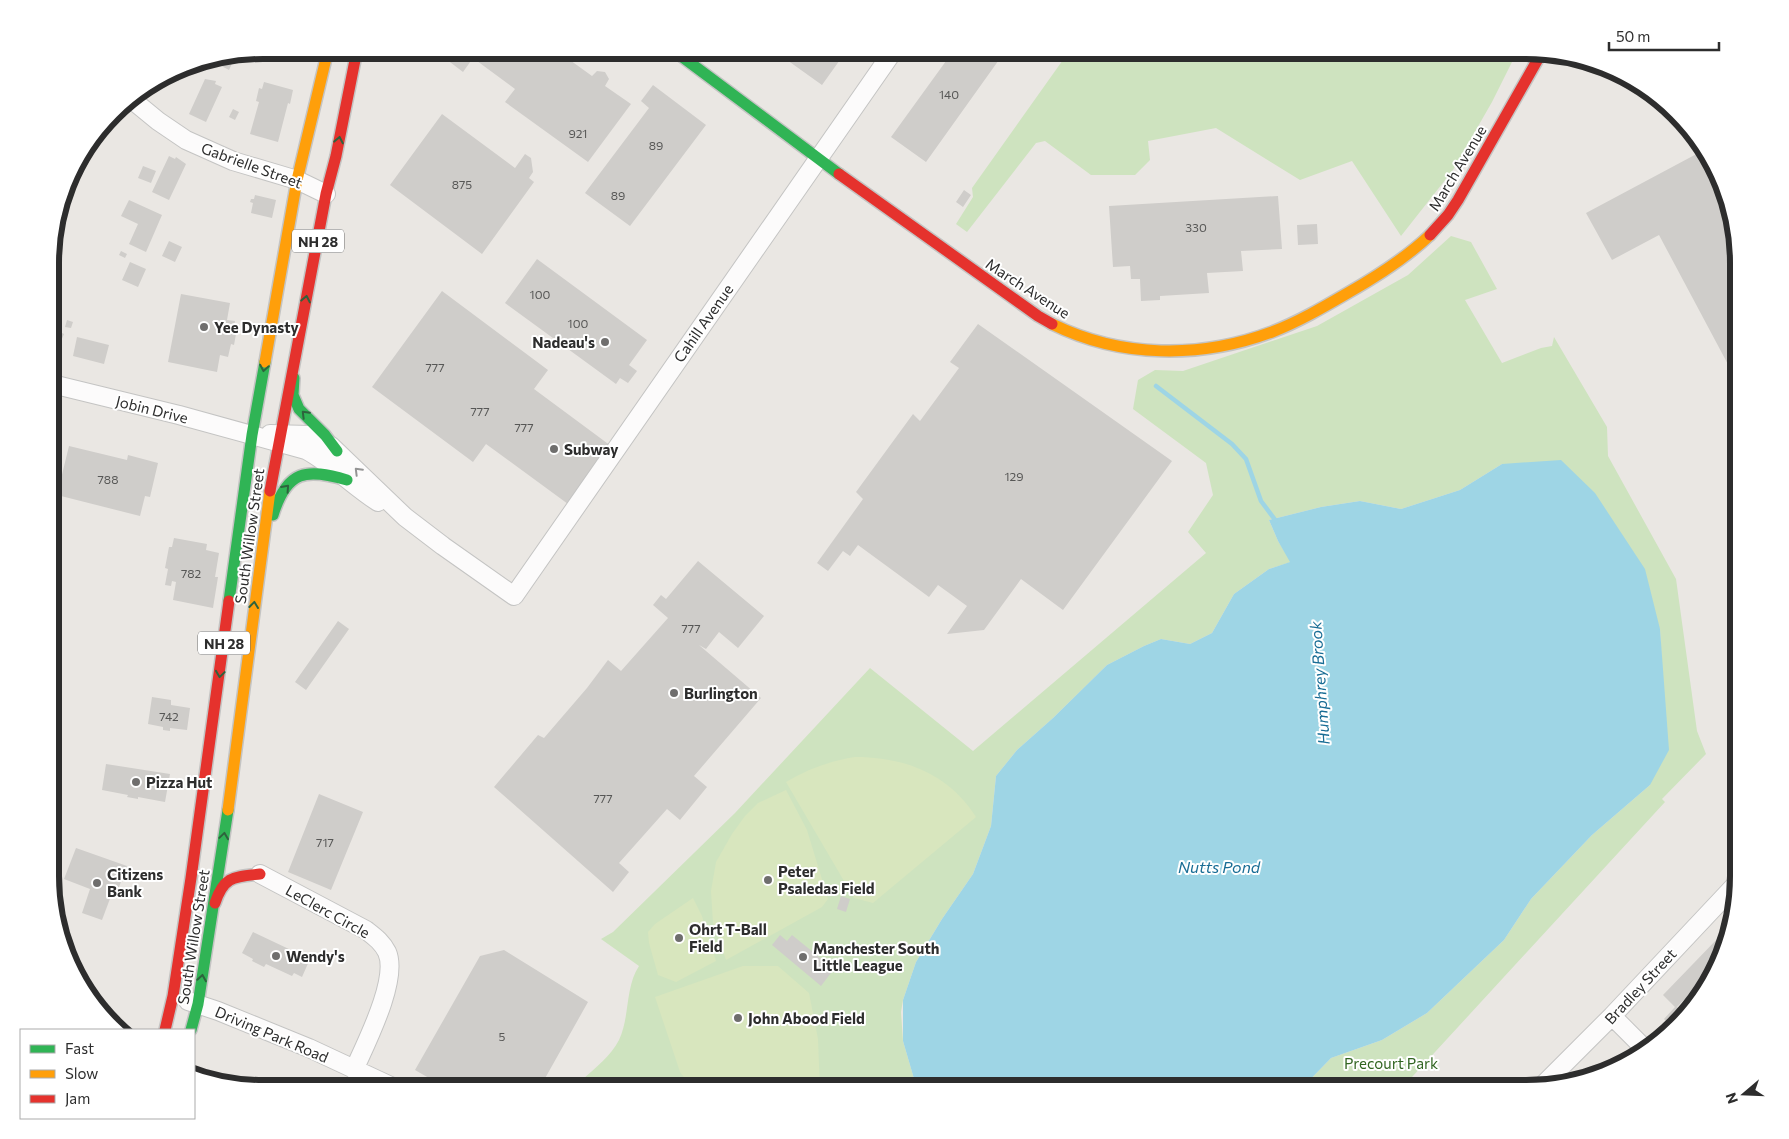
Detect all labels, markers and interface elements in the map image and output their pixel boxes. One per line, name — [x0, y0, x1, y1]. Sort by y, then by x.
scale bar — [1609, 20, 1719, 52]
text: 50 m — [1616, 27, 1650, 45]
house number: 140 — [939, 87, 959, 101]
street label: March Avenue — [1424, 122, 1490, 214]
house number: 921 — [568, 126, 588, 140]
one-way arrow — [333, 136, 344, 145]
street label: Gabrielle Street — [199, 138, 305, 192]
house number: 89 — [649, 138, 663, 152]
house number: 875 — [452, 177, 472, 191]
house number: 89 — [611, 188, 625, 202]
house number: 330 — [1185, 220, 1207, 234]
road number: NH 28 — [292, 230, 344, 252]
street label: March Avenue — [983, 254, 1074, 322]
street label: Cahill Avenue — [670, 280, 737, 365]
house number: 100 — [530, 287, 551, 301]
one-way arrow — [301, 295, 311, 304]
house number: 100 — [568, 316, 589, 330]
place label: Yee Dynasty — [214, 318, 299, 336]
marker: Yee Dynasty — [198, 321, 210, 333]
place label: Nadeau's — [532, 333, 595, 351]
marker: Nadeau's — [599, 336, 611, 348]
house number: 777 — [425, 360, 445, 374]
one-way arrow — [260, 363, 270, 372]
street label: Jobin Drive — [114, 391, 190, 427]
house number: 777 — [470, 404, 490, 418]
one-way arrow — [301, 411, 310, 420]
house number: 777 — [514, 420, 534, 434]
place label: Subway — [564, 440, 619, 458]
marker: Subway — [548, 443, 560, 455]
street label: South Willow Street — [231, 467, 267, 605]
one-way arrow — [355, 467, 364, 476]
house number: 129 — [1004, 469, 1024, 483]
house number: 788 — [98, 472, 118, 486]
one-way arrow — [280, 485, 289, 494]
house number: 782 — [181, 566, 201, 580]
one-way arrow — [248, 601, 259, 609]
water label: Humphrey Brook — [1305, 620, 1333, 745]
house number: 777 — [681, 621, 701, 635]
road number: NH 28 — [198, 632, 250, 654]
one-way arrow — [215, 670, 225, 679]
place label: Burlington — [684, 684, 758, 702]
marker: Burlington — [668, 687, 680, 699]
house number: 742 — [159, 709, 179, 723]
place label: Pizza Hut — [146, 773, 212, 791]
marker: Pizza Hut — [130, 776, 142, 788]
house number: 777 — [593, 791, 613, 805]
one-way arrow — [218, 831, 229, 839]
house number: 717 — [316, 835, 334, 849]
water label: Nutts Pond — [1178, 857, 1261, 876]
place label: Peter Psaledas Field — [778, 862, 875, 897]
place label: Citizens Bank — [107, 865, 163, 900]
street label: South Willow Street — [173, 868, 213, 1006]
marker: Peter Psaledas Field — [762, 874, 774, 886]
marker: Citizens Bank — [91, 877, 103, 889]
street label: LeClerc Circle — [283, 880, 373, 942]
place label: Ohrt T-Ball Field — [689, 920, 767, 955]
marker: Ohrt T-Ball Field — [673, 932, 685, 944]
place label: Manchester South Little League — [813, 939, 939, 974]
street label: Bradley Street — [1600, 945, 1680, 1027]
place label: Wendy's — [286, 947, 345, 965]
marker: Wendy's — [270, 950, 282, 962]
marker: Manchester South Little League — [797, 951, 809, 963]
one-way arrow — [197, 974, 207, 983]
street label: Driving Park Road — [213, 1002, 331, 1066]
place label: John Abood Field — [748, 1009, 865, 1027]
marker: John Abood Field — [732, 1012, 744, 1024]
legend — [20, 1029, 195, 1119]
house number: 5 — [499, 1029, 506, 1043]
text: Fast — [65, 1039, 94, 1057]
park label: Precourt Park — [1344, 1054, 1438, 1072]
text: Slow — [65, 1064, 98, 1082]
north arrow — [1719, 1069, 1769, 1119]
text: Jam — [65, 1089, 90, 1107]
text: N — [1721, 1091, 1741, 1106]

